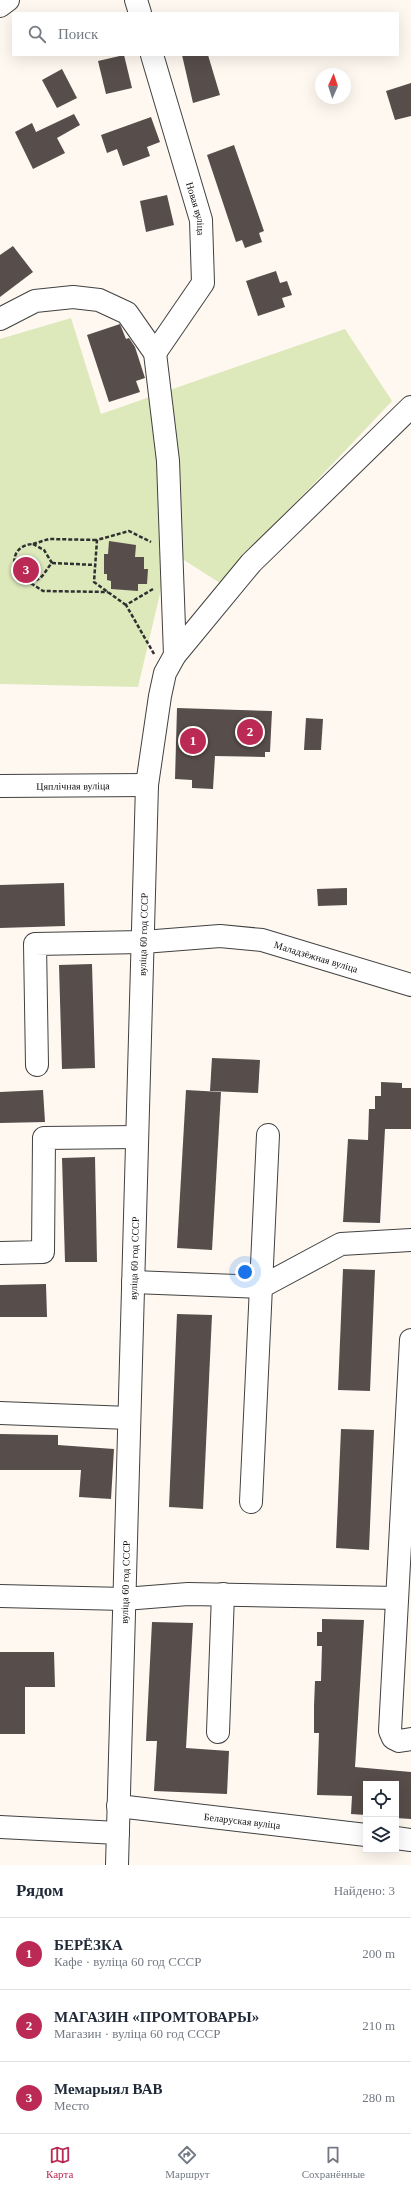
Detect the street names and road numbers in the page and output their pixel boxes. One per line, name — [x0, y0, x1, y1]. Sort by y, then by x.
street label: Новая вуліца — [184, 180, 207, 236]
street label: Цяплічная вуліца — [36, 780, 110, 791]
street label: вуліца 60 год СССР — [136, 892, 150, 976]
street label: Маладзёжная вуліца — [273, 939, 360, 974]
street label: вуліца 60 год СССР — [127, 1216, 141, 1300]
street label: вуліца 60 год СССР — [118, 1540, 132, 1624]
street label: Беларуская вуліца — [203, 1811, 281, 1831]

